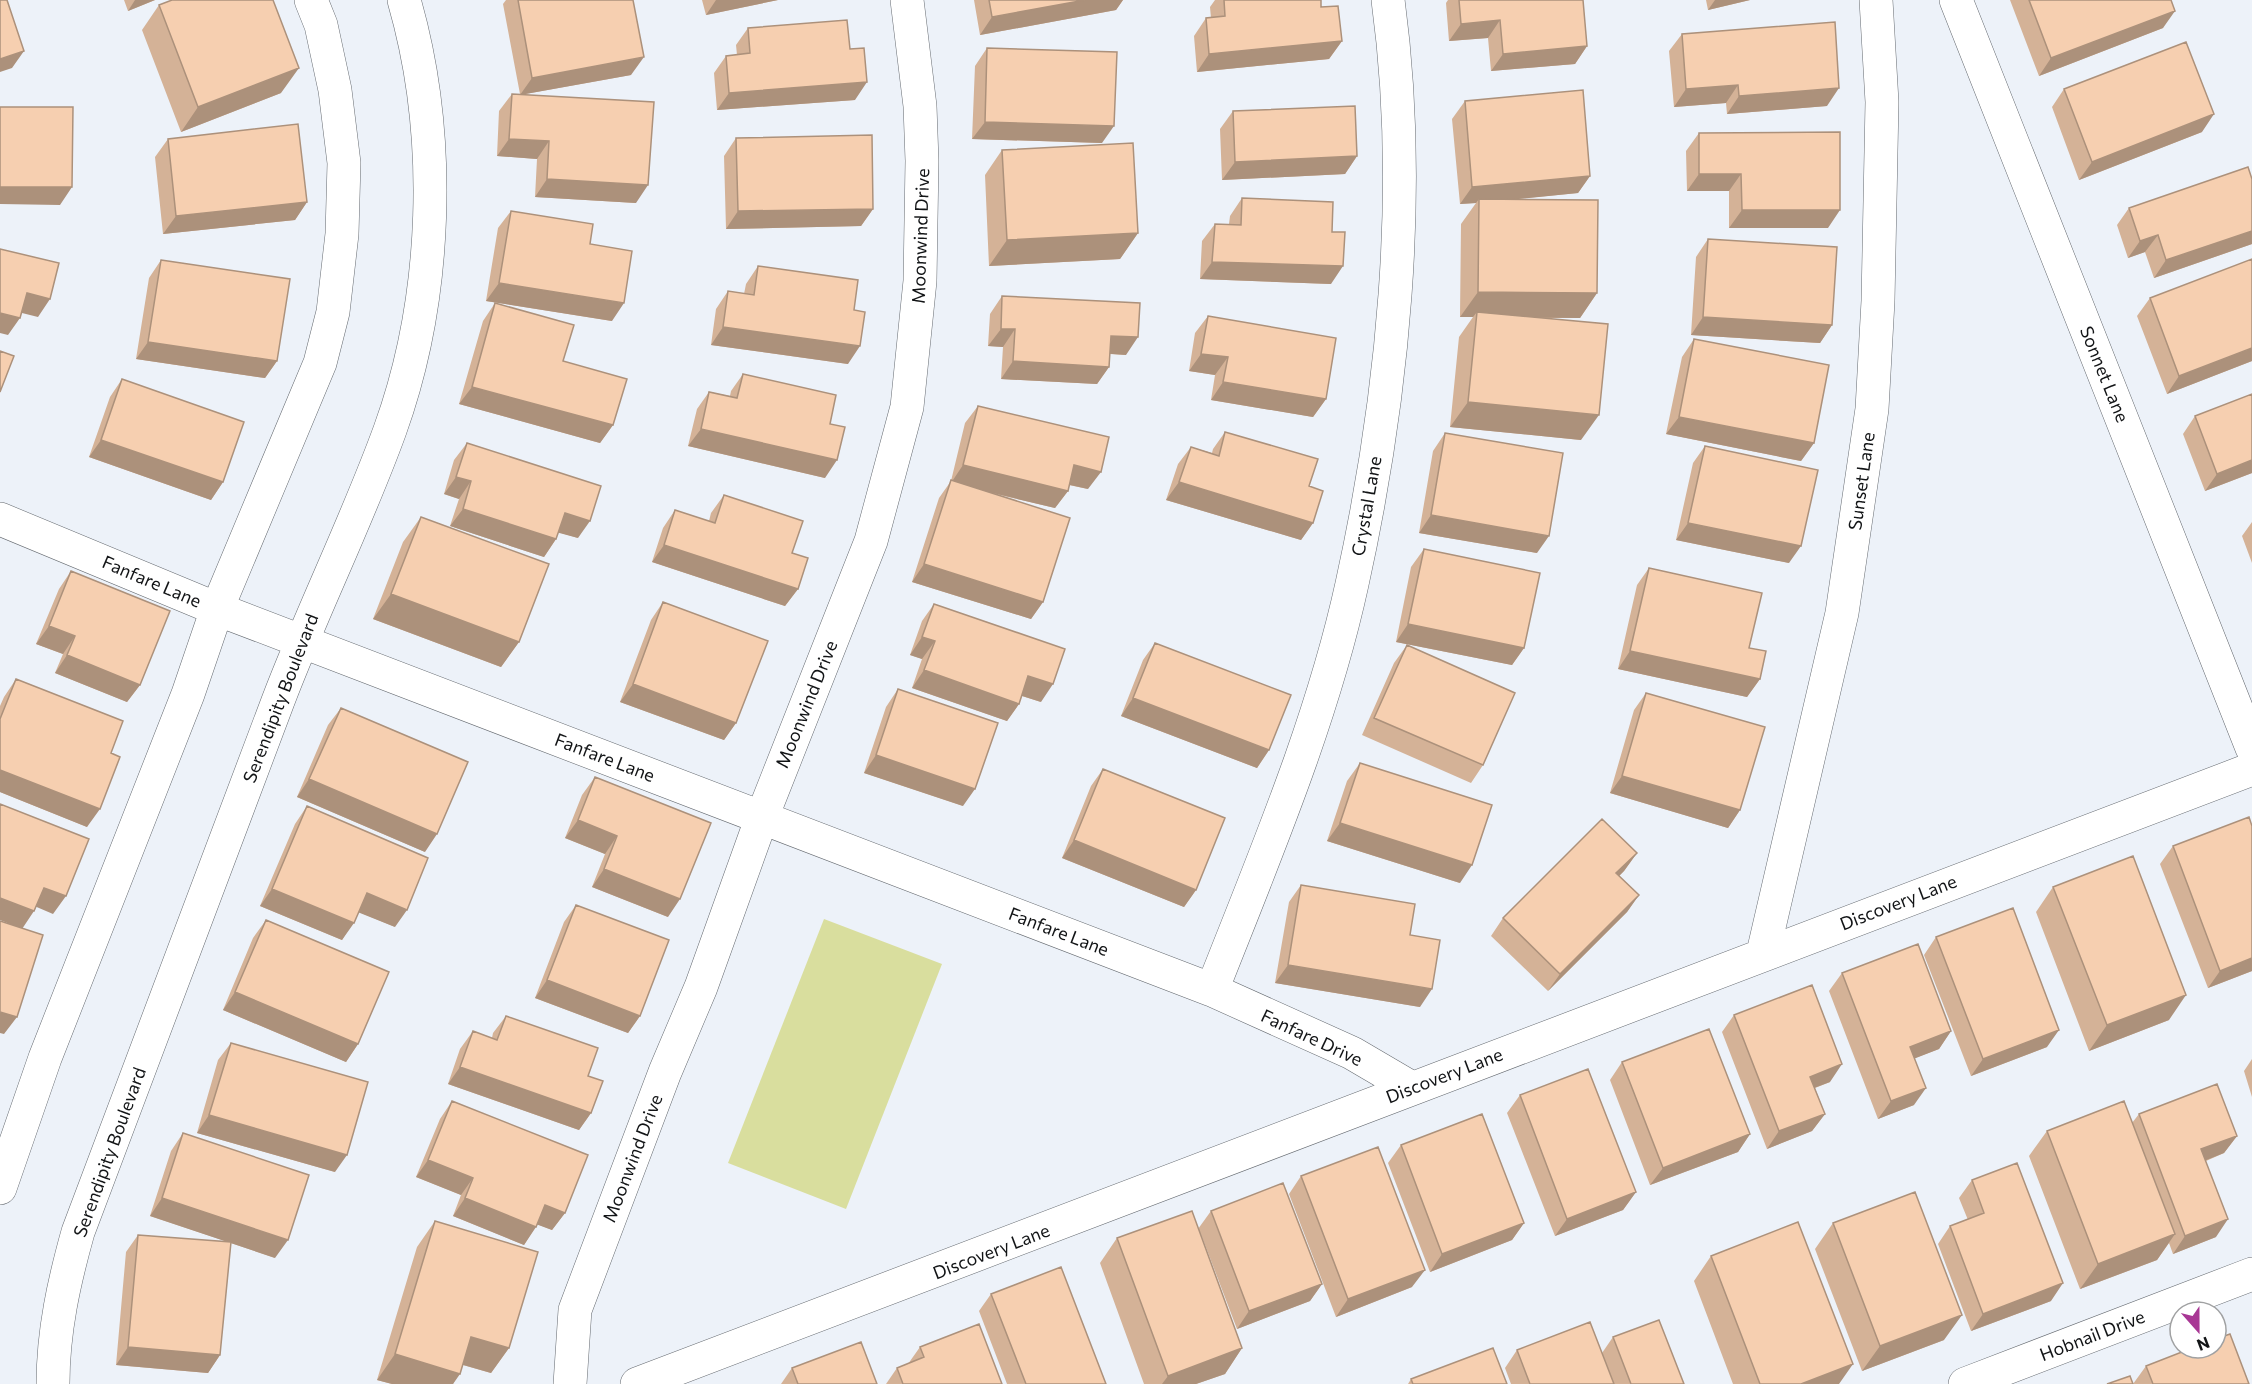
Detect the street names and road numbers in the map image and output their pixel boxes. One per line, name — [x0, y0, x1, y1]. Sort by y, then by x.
street label: Moonwind Drive — [907, 168, 933, 304]
street label: Sonnet Lane — [2076, 323, 2134, 425]
street label: Sunset Lane — [1843, 431, 1879, 531]
street label: Crystal Lane — [1346, 454, 1386, 558]
street label: Fanfare Lane — [99, 550, 205, 612]
street label: Serendipity Boulevard — [238, 610, 322, 786]
street label: Moonwind Drive — [770, 637, 842, 771]
street label: Fanfare Lane — [552, 728, 658, 786]
street label: Discovery Lane — [1836, 870, 1960, 934]
street label: Fanfare Lane — [1006, 902, 1112, 960]
street label: Fanfare Drive — [1258, 1004, 1366, 1070]
street label: Discovery Lane — [1382, 1043, 1506, 1107]
street label: Serendipity Boulevard — [68, 1064, 150, 1240]
street label: Moonwind Drive — [597, 1091, 667, 1225]
street label: Discovery Lane — [929, 1219, 1053, 1283]
street label: Hobnail Drive — [2036, 1305, 2148, 1365]

